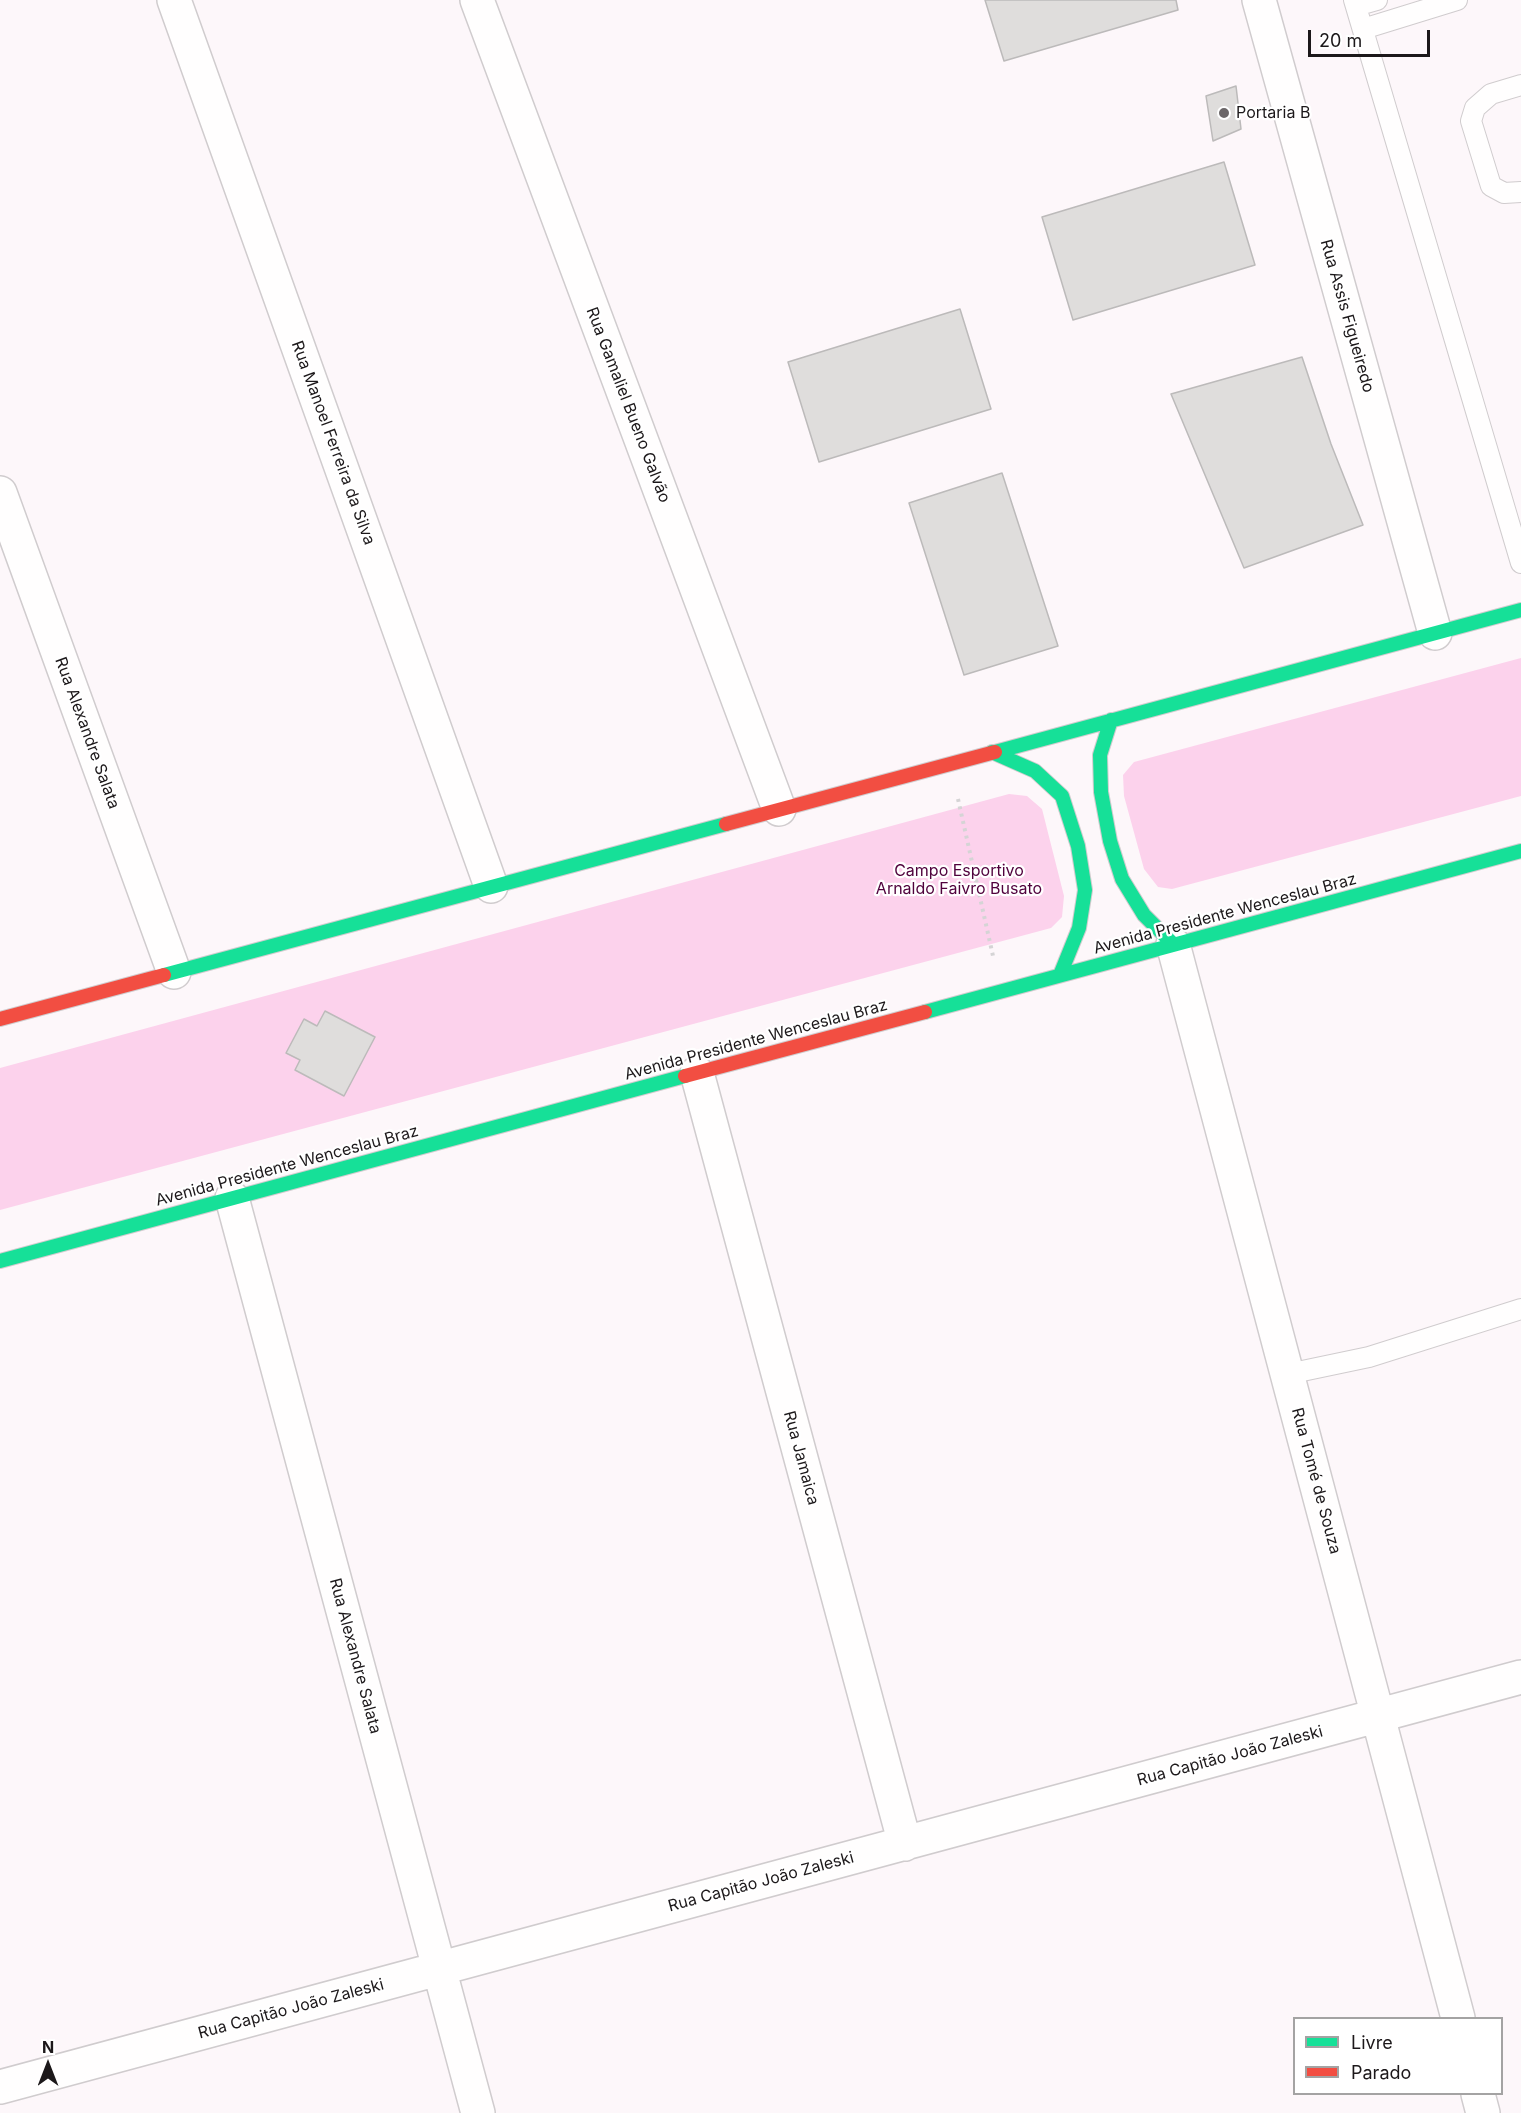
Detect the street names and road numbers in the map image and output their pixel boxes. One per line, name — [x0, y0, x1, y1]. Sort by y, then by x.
street label: Rua Assis Figueiredo — [1316, 237, 1378, 395]
street label: Rua Gamaliel Bueno Galvão — [582, 305, 674, 505]
street label: Rua Manoel Ferreira da Silva — [287, 338, 379, 548]
street label: Rua Alexandre Salata — [51, 655, 123, 811]
street label: Avenida Presidente Wenceslau Braz — [1091, 870, 1359, 958]
street label: Avenida Presidente Wenceslau Braz — [622, 996, 890, 1084]
street label: Avenida Presidente Wenceslau Braz — [153, 1122, 421, 1210]
street label: Rua Tomé de Souza — [1287, 1406, 1345, 1556]
street label: Rua Jamaica — [779, 1409, 823, 1507]
street label: Rua Alexandre Salata — [325, 1576, 385, 1736]
street label: Rua Capitão João Zaleski — [1135, 1722, 1325, 1790]
street label: Rua Capitão João Zaleski — [666, 1848, 856, 1916]
street label: Rua Capitão João Zaleski — [196, 1975, 386, 2043]

